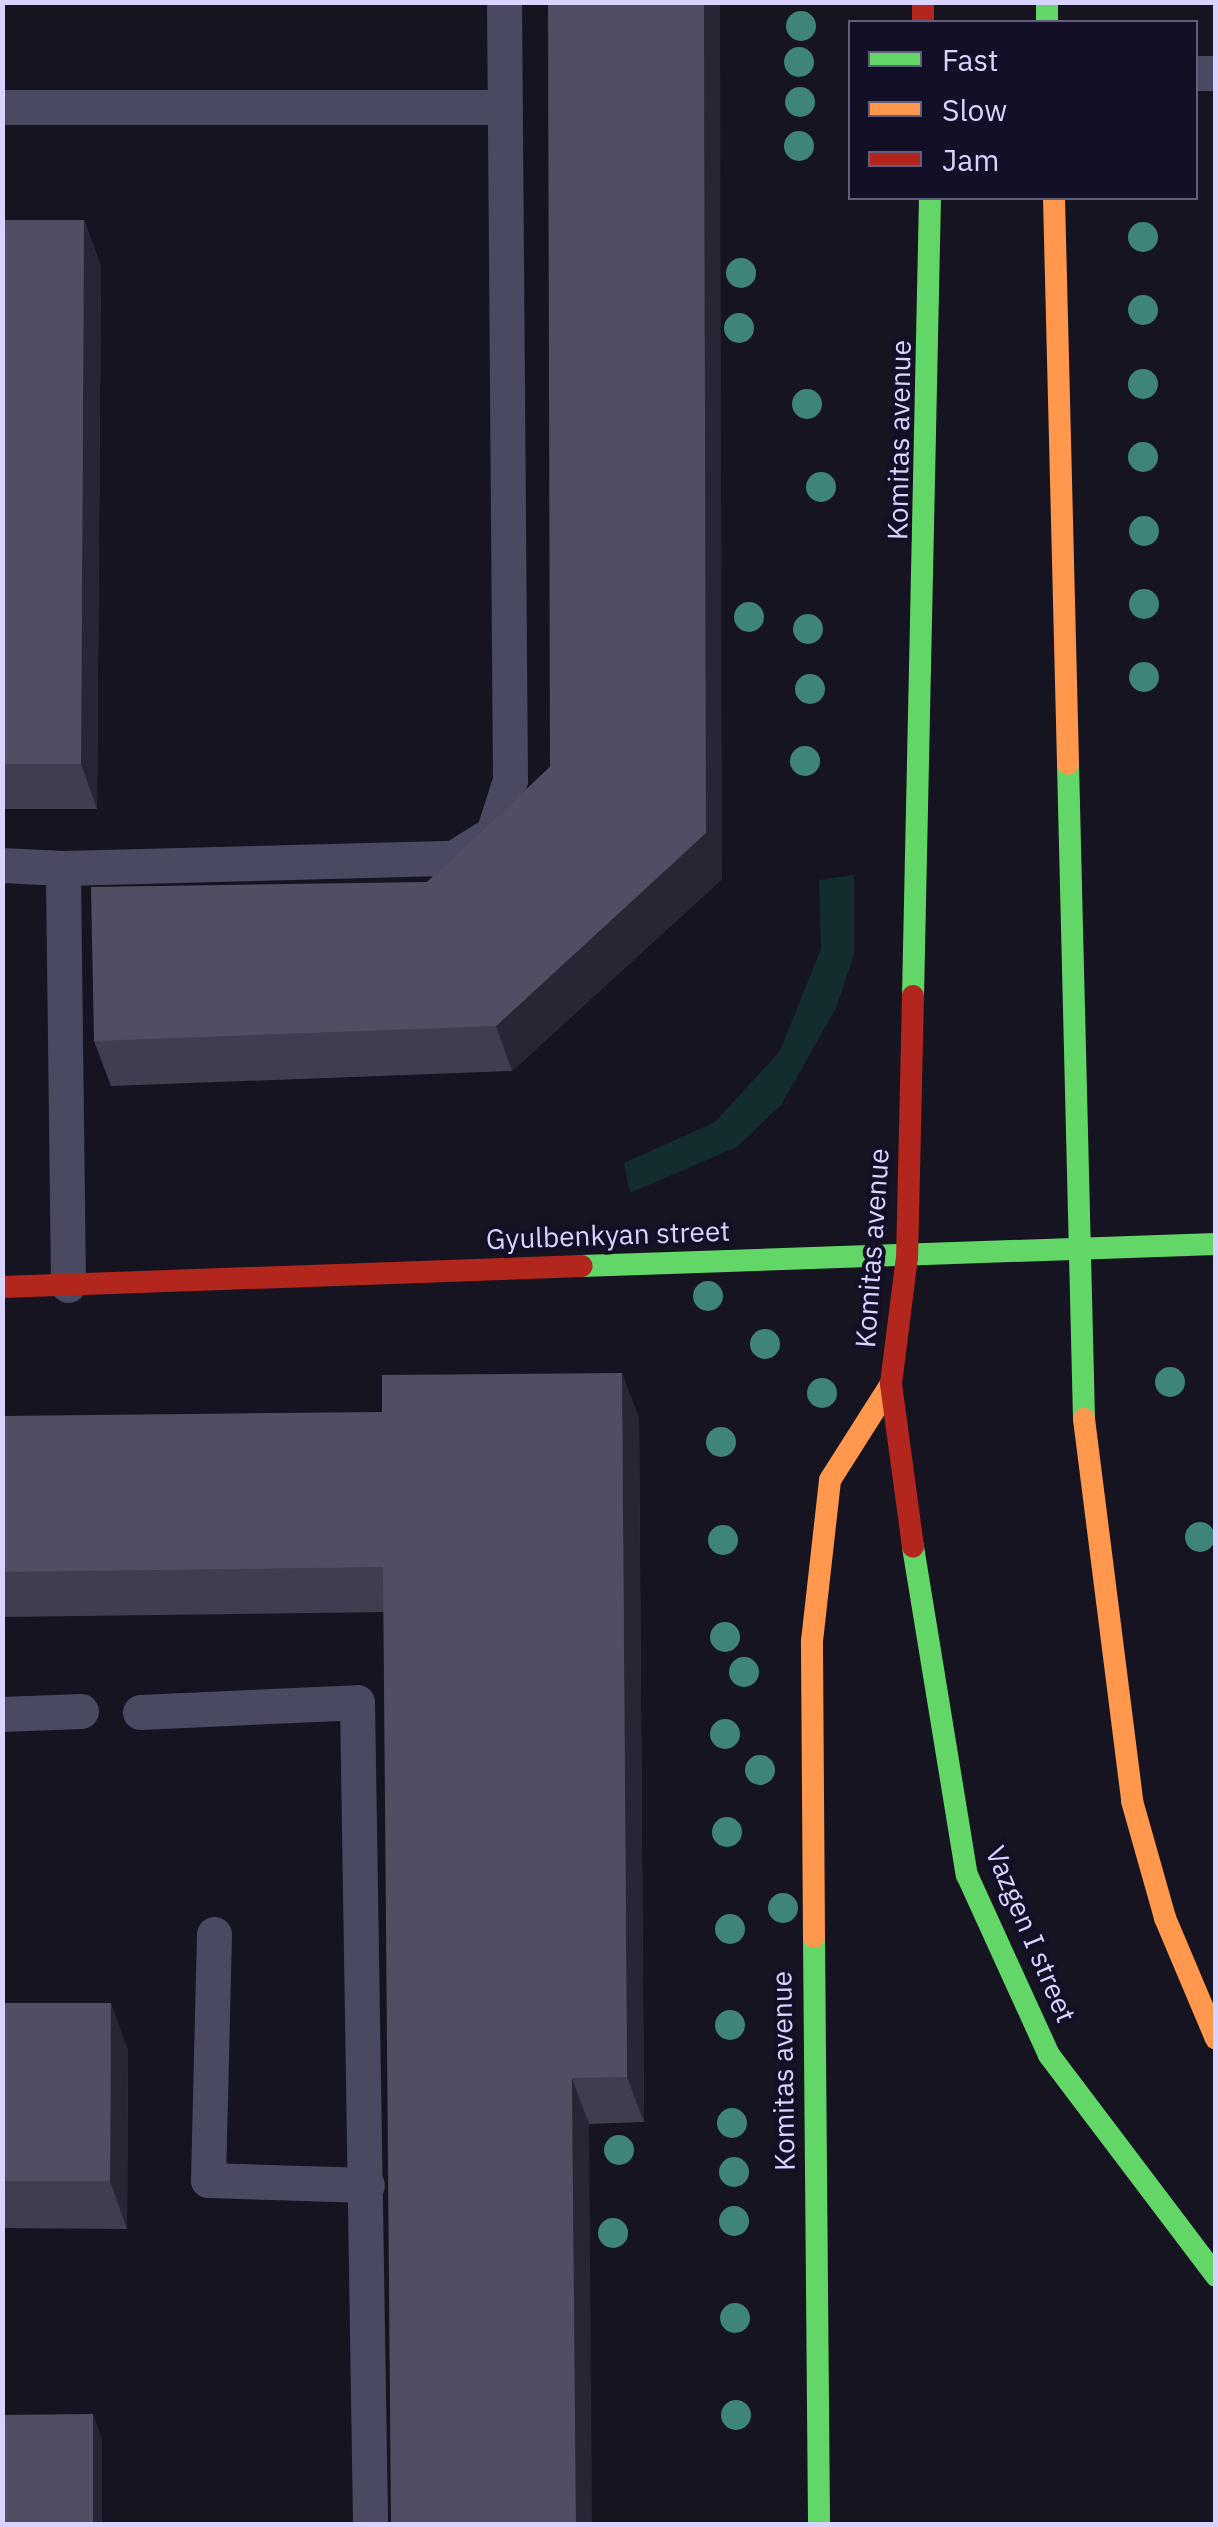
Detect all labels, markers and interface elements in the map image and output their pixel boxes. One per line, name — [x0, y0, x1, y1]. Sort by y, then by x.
legend — [848, 20, 1198, 200]
text: Fast — [942, 40, 999, 79]
text: Slow — [942, 90, 1007, 129]
text: Jam — [942, 140, 1000, 179]
street label: Komitas avenue — [880, 340, 918, 540]
street label: Komitas avenue — [848, 1147, 896, 1349]
street label: Gyulbenkyan street — [485, 1214, 731, 1256]
street label: Vazgen I street — [979, 1841, 1083, 2027]
street label: Komitas avenue — [764, 1971, 802, 2171]

